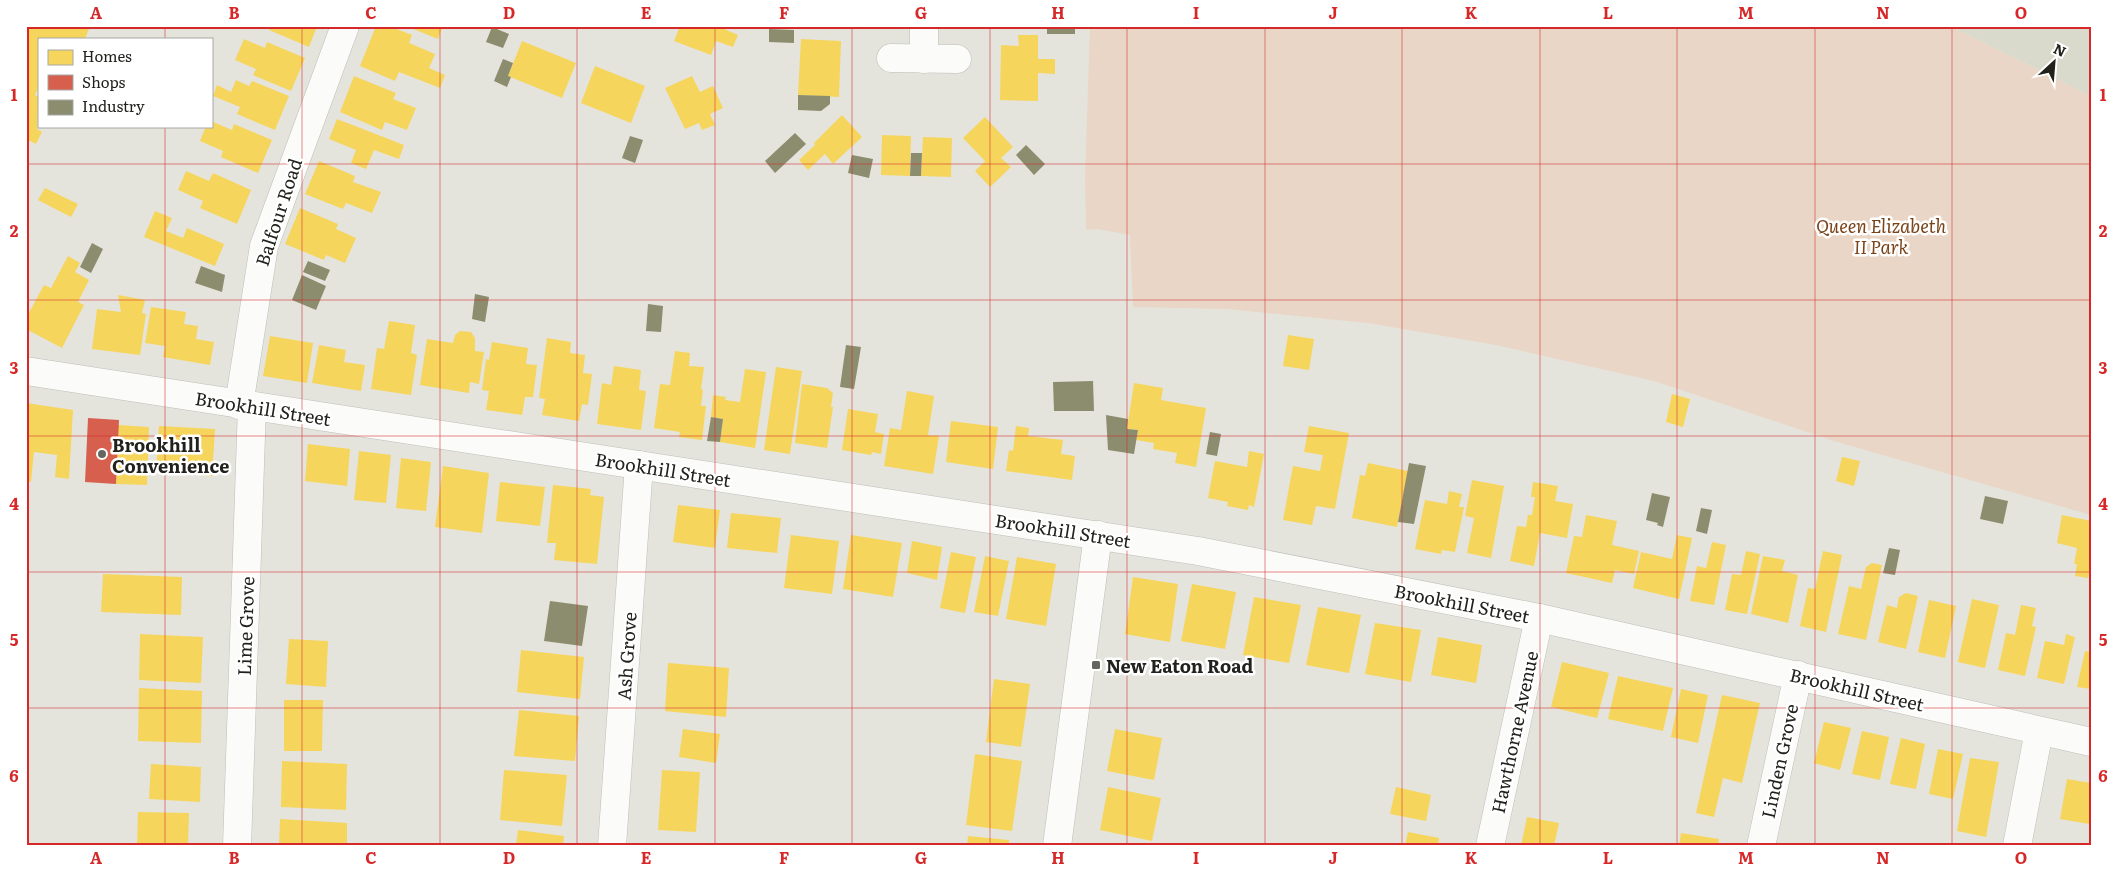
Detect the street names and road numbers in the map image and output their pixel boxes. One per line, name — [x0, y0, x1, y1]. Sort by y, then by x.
street label: Balfour Road — [248, 155, 308, 269]
street label: Brookhill Street — [193, 384, 334, 432]
street label: Brookhill Street — [593, 445, 734, 493]
street label: Brookhill Street — [993, 506, 1134, 554]
street label: Lime Grove — [230, 576, 260, 676]
street label: Brookhill Street — [1392, 577, 1533, 629]
street label: Ash Grove — [609, 611, 643, 701]
street label: Hawthorne Avenue — [1484, 648, 1544, 816]
street label: Brookhill Street — [1787, 660, 1928, 718]
street label: Linden Grove — [1754, 701, 1804, 821]

